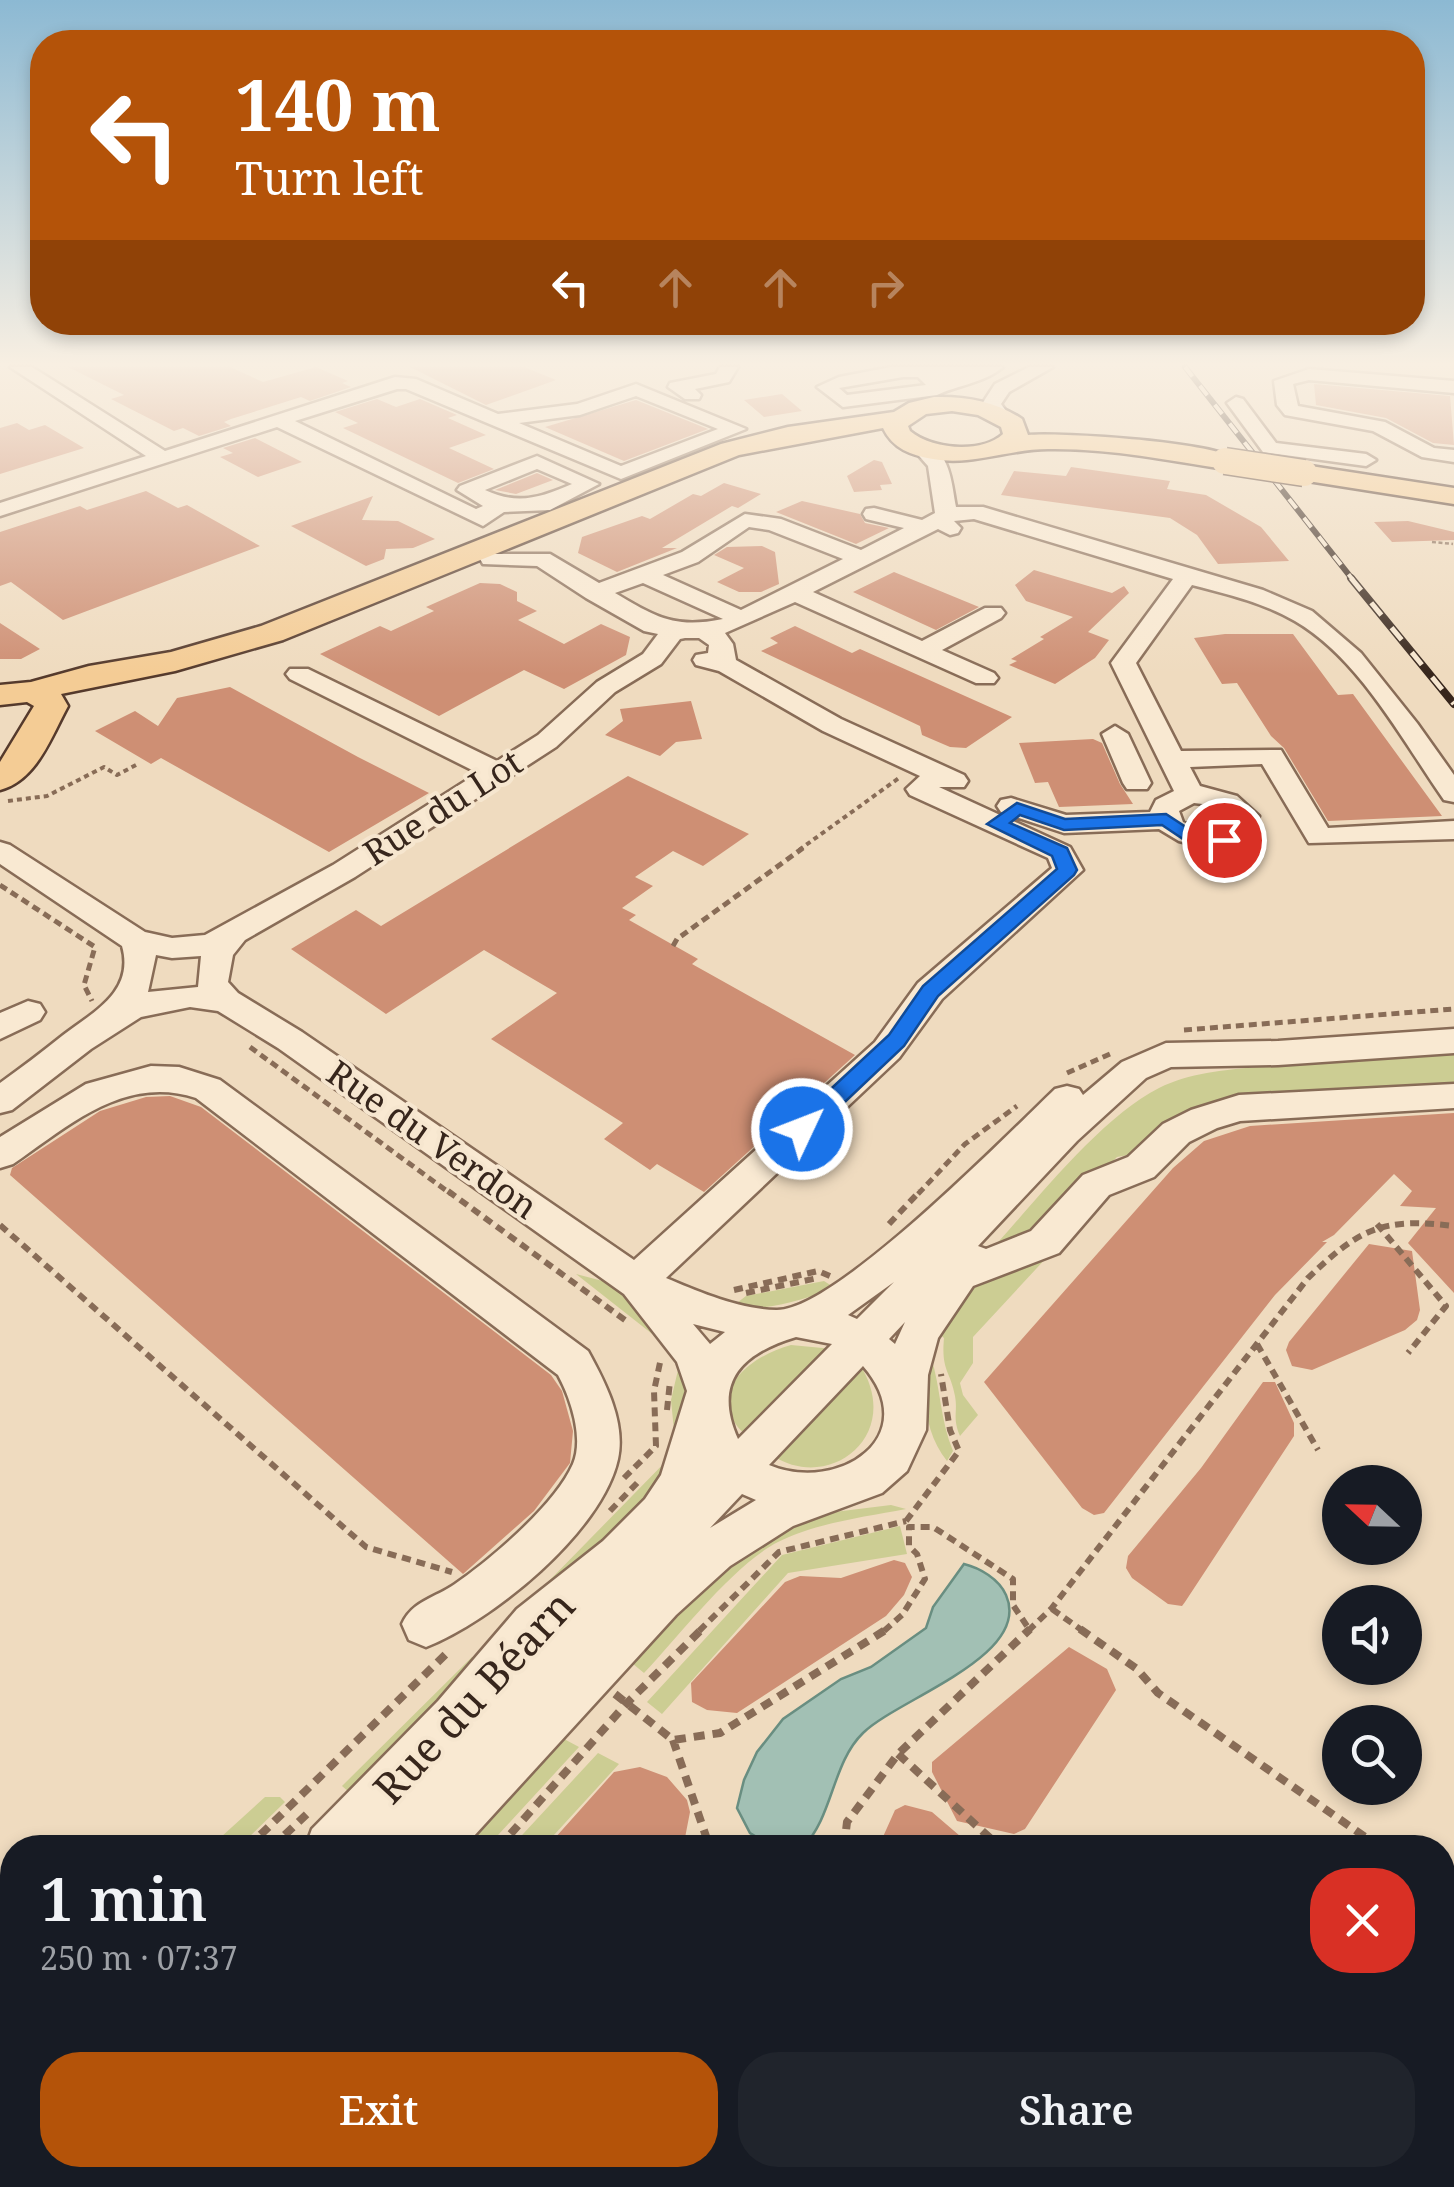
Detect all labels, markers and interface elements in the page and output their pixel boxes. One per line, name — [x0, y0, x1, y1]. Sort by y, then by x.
text: 140 m — [235, 56, 441, 152]
icon: left — [70, 70, 200, 200]
text: Turn left — [235, 147, 424, 208]
icon: left — [543, 260, 598, 315]
icon: ahead — [648, 260, 703, 315]
icon: ahead — [753, 260, 808, 315]
icon: right — [858, 260, 913, 315]
street label: Rue du Lot — [354, 738, 531, 876]
pin — [1182, 798, 1267, 883]
icon: arrive — [1197, 813, 1252, 868]
street label: Rue du Verdon — [318, 1049, 547, 1229]
position arrow — [750, 1077, 854, 1181]
north arrow — [1322, 1465, 1422, 1565]
map controls — [1322, 1465, 1422, 1805]
street label: Rue du Béarn — [359, 1577, 586, 1815]
button: sound — [1322, 1585, 1422, 1685]
button: search — [1322, 1705, 1422, 1805]
text: 1 min — [40, 1857, 208, 1939]
button: close — [1310, 1868, 1415, 1973]
text: 250 m · 07:37 — [40, 1936, 238, 1979]
button: Exit — [40, 2052, 718, 2167]
button: Share — [738, 2052, 1415, 2167]

